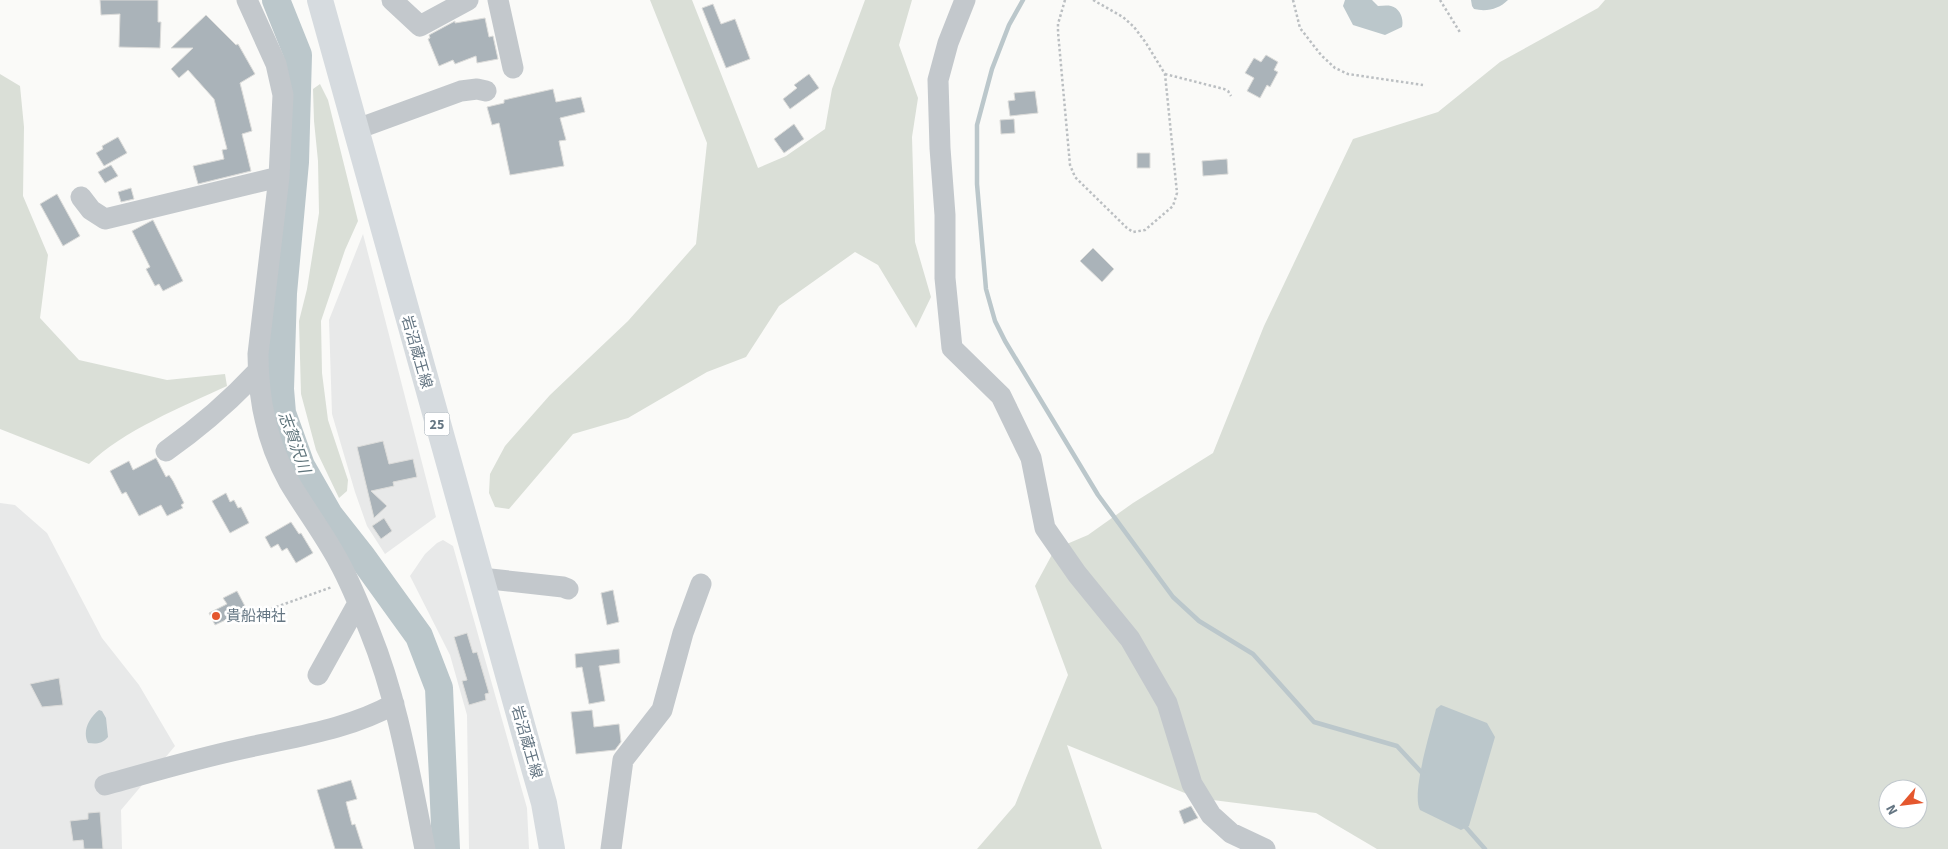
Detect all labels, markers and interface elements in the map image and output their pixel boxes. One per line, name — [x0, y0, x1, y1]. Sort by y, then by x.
street label: 岩沼蔵王線 — [396, 313, 437, 391]
water label: 志賀沢川 — [273, 409, 316, 478]
road number: 25 — [424, 412, 450, 436]
place label: 貴船神社 — [226, 606, 286, 627]
marker: 貴船神社 — [210, 610, 222, 622]
street label: 岩沼蔵王線 — [506, 703, 547, 781]
north arrow — [1878, 779, 1928, 829]
text: N — [1881, 801, 1903, 818]

